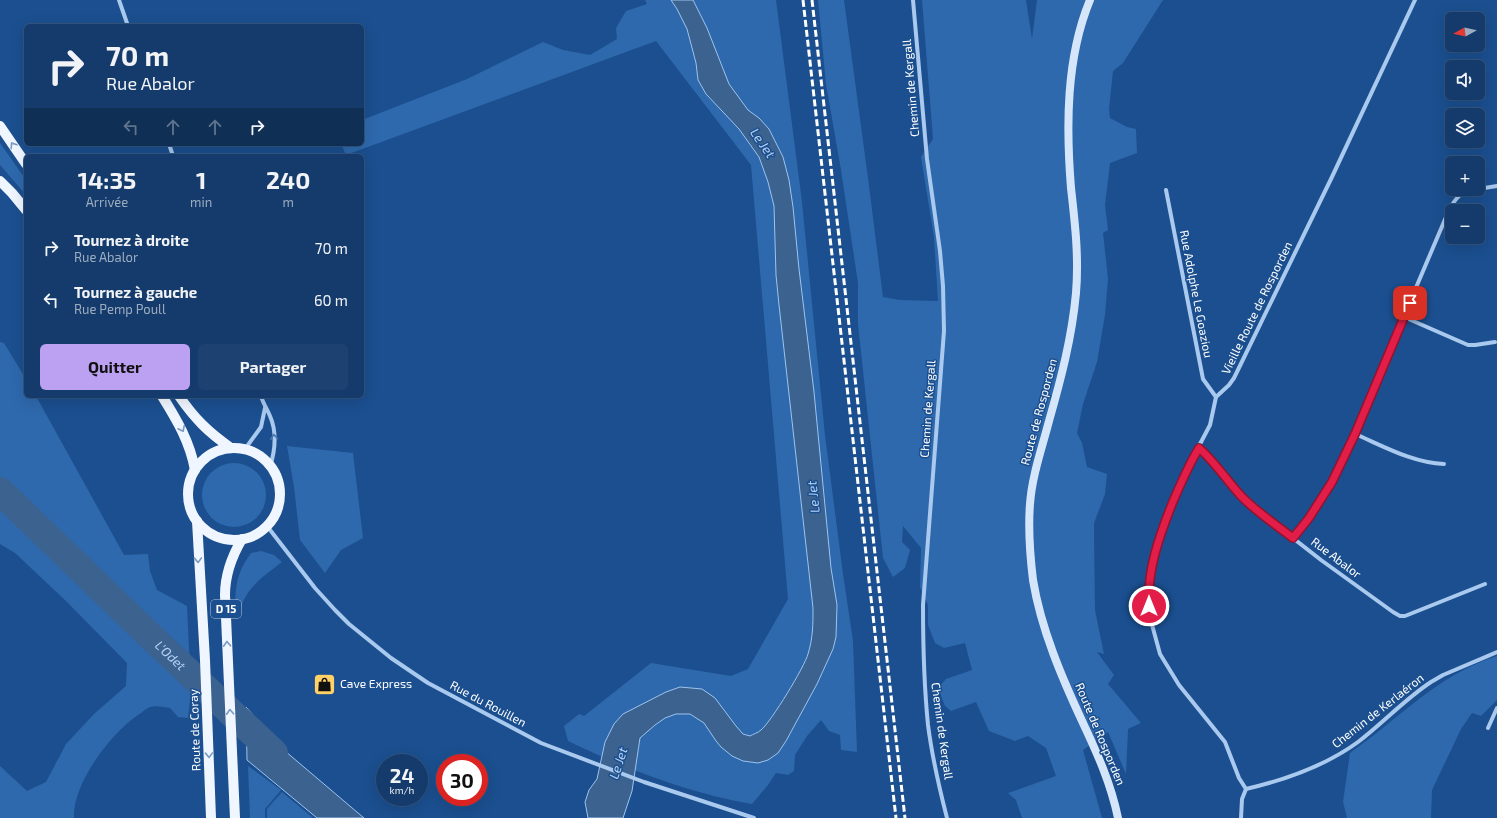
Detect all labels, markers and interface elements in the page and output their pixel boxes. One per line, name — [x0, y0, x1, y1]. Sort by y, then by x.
north arrow — [1445, 12, 1485, 52]
map controls — [1445, 12, 1485, 244]
text: 70 m — [106, 38, 169, 72]
street label: Chemin de Kergall — [899, 38, 921, 137]
icon: right — [40, 40, 92, 92]
button: sound — [1445, 60, 1485, 100]
text: Rue Abalor — [106, 72, 195, 94]
button: layers — [1445, 108, 1485, 148]
icon: left — [120, 116, 142, 138]
icon: ahead — [162, 116, 184, 138]
icon: ahead — [204, 116, 226, 138]
icon: right — [246, 116, 268, 138]
water label: Le Jet — [747, 125, 779, 161]
one-way arrow — [11, 142, 18, 149]
button: + — [1445, 156, 1485, 196]
text: 14:35 — [78, 165, 136, 194]
text: 1 — [196, 165, 206, 194]
text: 240 — [266, 165, 310, 194]
text: Arrivée — [86, 194, 128, 210]
text: min — [190, 194, 212, 210]
text: m — [282, 194, 294, 210]
button: − — [1445, 204, 1485, 244]
street label: Rue Adolphe Le Goaziou — [1178, 229, 1216, 359]
text: Tournez à droite — [74, 231, 189, 249]
icon: right — [40, 237, 62, 259]
text: 70 m — [315, 239, 348, 257]
street label: Vieille Route de Rosporden — [1218, 239, 1294, 376]
text: Rue Abalor — [74, 249, 138, 265]
text: Tournez à gauche — [74, 283, 197, 301]
pin — [1393, 286, 1427, 320]
icon: left — [40, 289, 62, 311]
text: 60 m — [314, 291, 348, 309]
icon: arrive — [1399, 292, 1421, 314]
text: Rue Pemp Poull — [74, 301, 166, 317]
button: Quitter — [40, 344, 190, 390]
button: Partager — [198, 344, 348, 390]
street label: Route de Rosporden — [1017, 357, 1059, 467]
street label: Chemin de Kergall — [917, 359, 937, 458]
one-way arrow — [177, 425, 184, 433]
one-way arrow — [269, 434, 278, 440]
water label: Le Jet — [803, 480, 823, 514]
street label: Rue Abalor — [1309, 534, 1365, 581]
one-way arrow — [194, 557, 203, 563]
position arrow — [1128, 585, 1170, 627]
road number: D 15 — [211, 600, 241, 618]
water label: L'Odet — [152, 637, 189, 674]
one-way arrow — [223, 641, 231, 647]
street label: Chemin de Kerlaéron — [1329, 670, 1426, 750]
shop icon: Cave Express — [311, 671, 337, 697]
place label: Cave Express — [340, 676, 412, 690]
street label: Rue du Rouillen — [448, 677, 529, 729]
street label: Route de Rosporden — [1073, 680, 1129, 787]
street label: Chemin de Kergall — [929, 681, 957, 781]
street label: Route de Coray — [186, 688, 202, 771]
one-way arrow — [226, 709, 235, 715]
water label: Le Jet — [605, 745, 631, 781]
one-way arrow — [205, 752, 213, 758]
speed limit sign: 30 — [436, 754, 488, 806]
text: 24 — [390, 763, 414, 787]
text: km/h — [390, 784, 414, 796]

